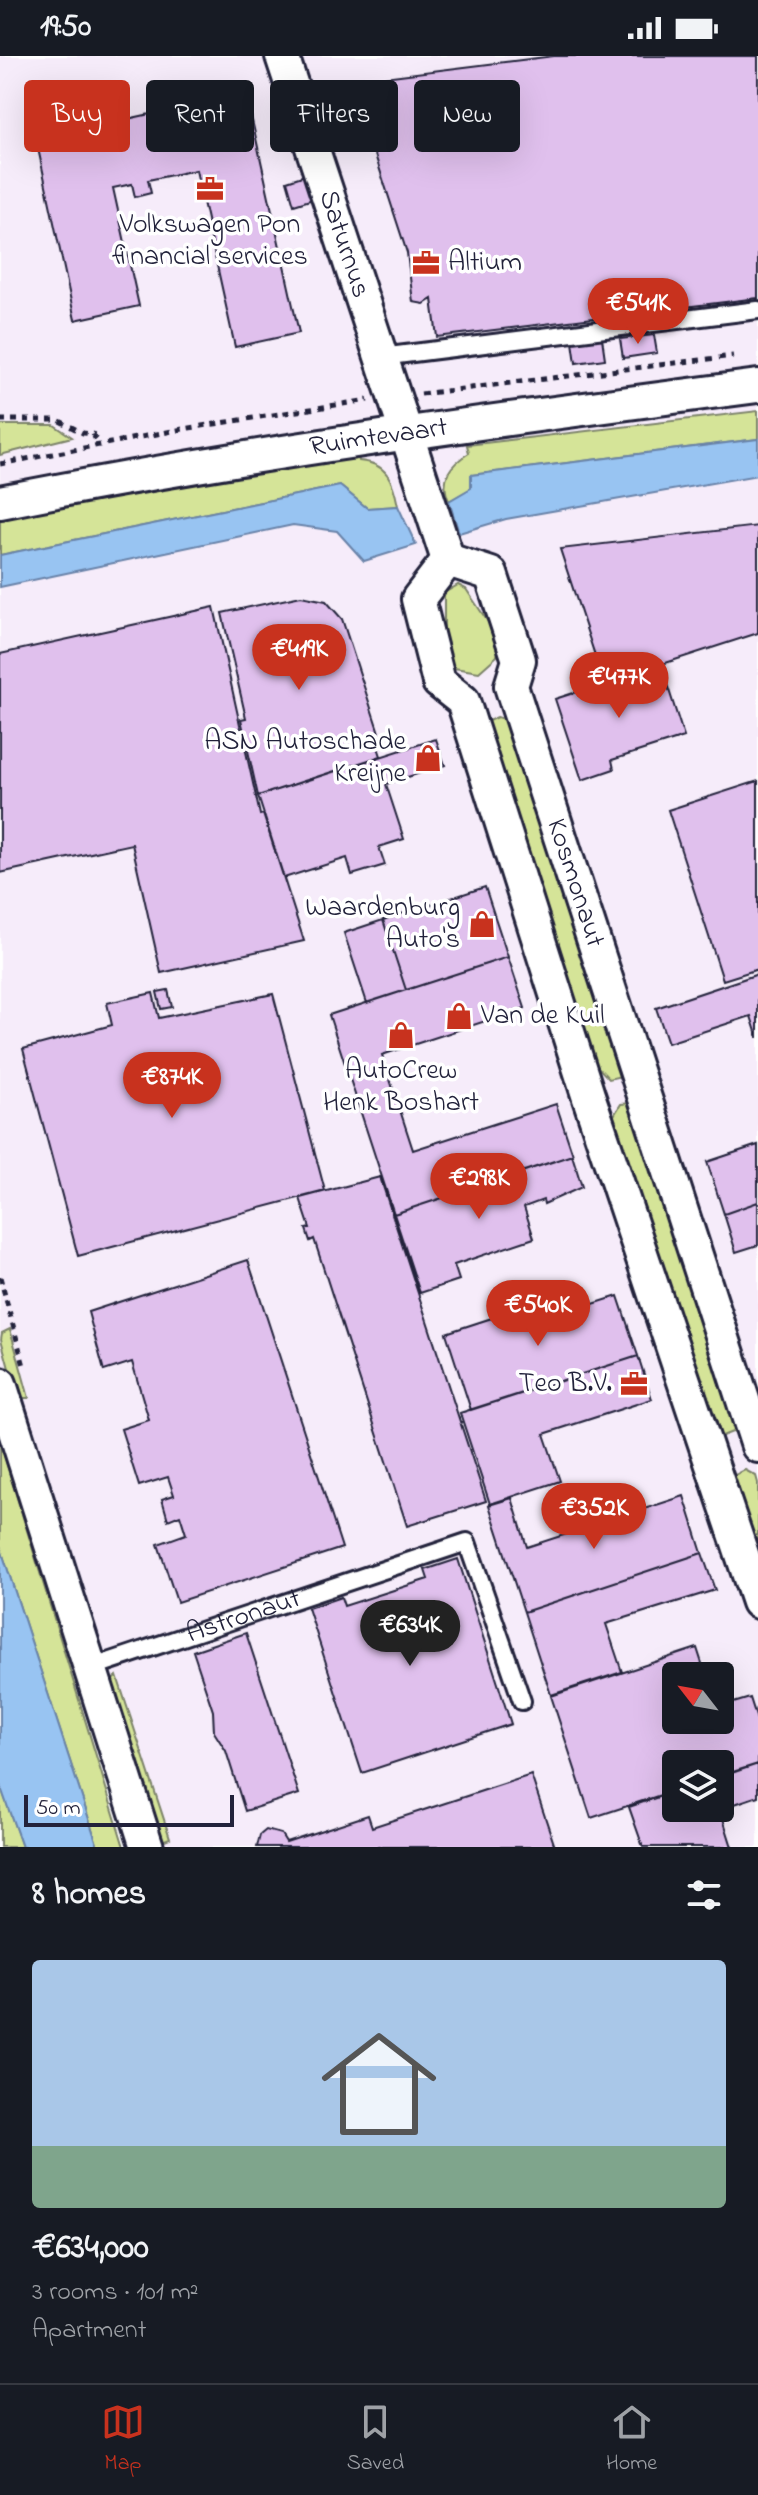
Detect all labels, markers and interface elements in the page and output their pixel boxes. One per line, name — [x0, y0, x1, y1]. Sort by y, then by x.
text: 19:50 — [40, 6, 91, 50]
chip: Buy — [24, 80, 130, 152]
chip: Rent — [146, 80, 254, 152]
chip: Filters — [270, 80, 398, 152]
chip: New — [414, 80, 520, 152]
office icon: Volkswagen Pon financial services — [195, 174, 225, 204]
street label: Saturnus — [307, 185, 381, 303]
place label: Volkswagen Pon financial services — [112, 205, 308, 278]
place label: Altium — [448, 243, 522, 284]
office icon: Altium — [411, 248, 441, 278]
pin: €541K — [582, 278, 694, 346]
text: €541K — [606, 285, 670, 323]
street label: Ruimtevaart — [307, 407, 450, 468]
pin: €419K — [243, 624, 355, 692]
text: €419K — [270, 631, 328, 669]
pin: €477K — [563, 652, 675, 720]
text: €477K — [588, 659, 650, 697]
place label: ASN Autoschade Kreijne — [204, 722, 406, 795]
shop icon: ASN Autoschade Kreijne — [413, 743, 443, 773]
street label: Kosmonaut — [535, 813, 615, 953]
place label: Waardenburg Auto's — [305, 888, 460, 961]
shop icon: Waardenburg Auto's — [467, 909, 497, 939]
place label: Van de Kuil — [480, 996, 605, 1037]
shop icon: Van de Kuil — [444, 1001, 474, 1031]
shop icon: AutoCrew Henk Boshart — [386, 1020, 416, 1050]
place label: AutoCrew Henk Boshart — [323, 1051, 479, 1124]
pin: €874K — [116, 1052, 228, 1120]
text: €874K — [141, 1059, 203, 1097]
pin: €298K — [423, 1153, 535, 1221]
text: €298K — [448, 1160, 510, 1198]
pin: €540K — [482, 1280, 594, 1348]
text: €540K — [504, 1287, 572, 1325]
place label: Teo B.V. — [518, 1364, 612, 1405]
office icon: Teo B.V. — [619, 1369, 649, 1399]
pin: €352K — [538, 1483, 650, 1551]
text: €352K — [559, 1490, 629, 1528]
street label: Astronaut — [181, 1578, 306, 1655]
pin: €634K — [354, 1600, 466, 1668]
text: €634K — [378, 1607, 442, 1645]
north arrow — [662, 1662, 734, 1734]
map controls — [662, 1662, 734, 1822]
button: layers — [662, 1750, 734, 1822]
scale bar — [24, 1791, 234, 1827]
text: 50 m — [36, 1793, 81, 1825]
text: 8 homes — [32, 1870, 146, 1920]
icon: filters — [682, 1873, 726, 1917]
icon: home — [307, 2012, 451, 2156]
text: €634,000 — [32, 2224, 149, 2274]
text: 3 rooms · 101 m² — [32, 2274, 198, 2312]
text: Apartment — [32, 2312, 146, 2350]
tab: Map — [101, 2400, 145, 2480]
tab: Saved — [347, 2400, 404, 2480]
tab: Home — [606, 2400, 657, 2480]

